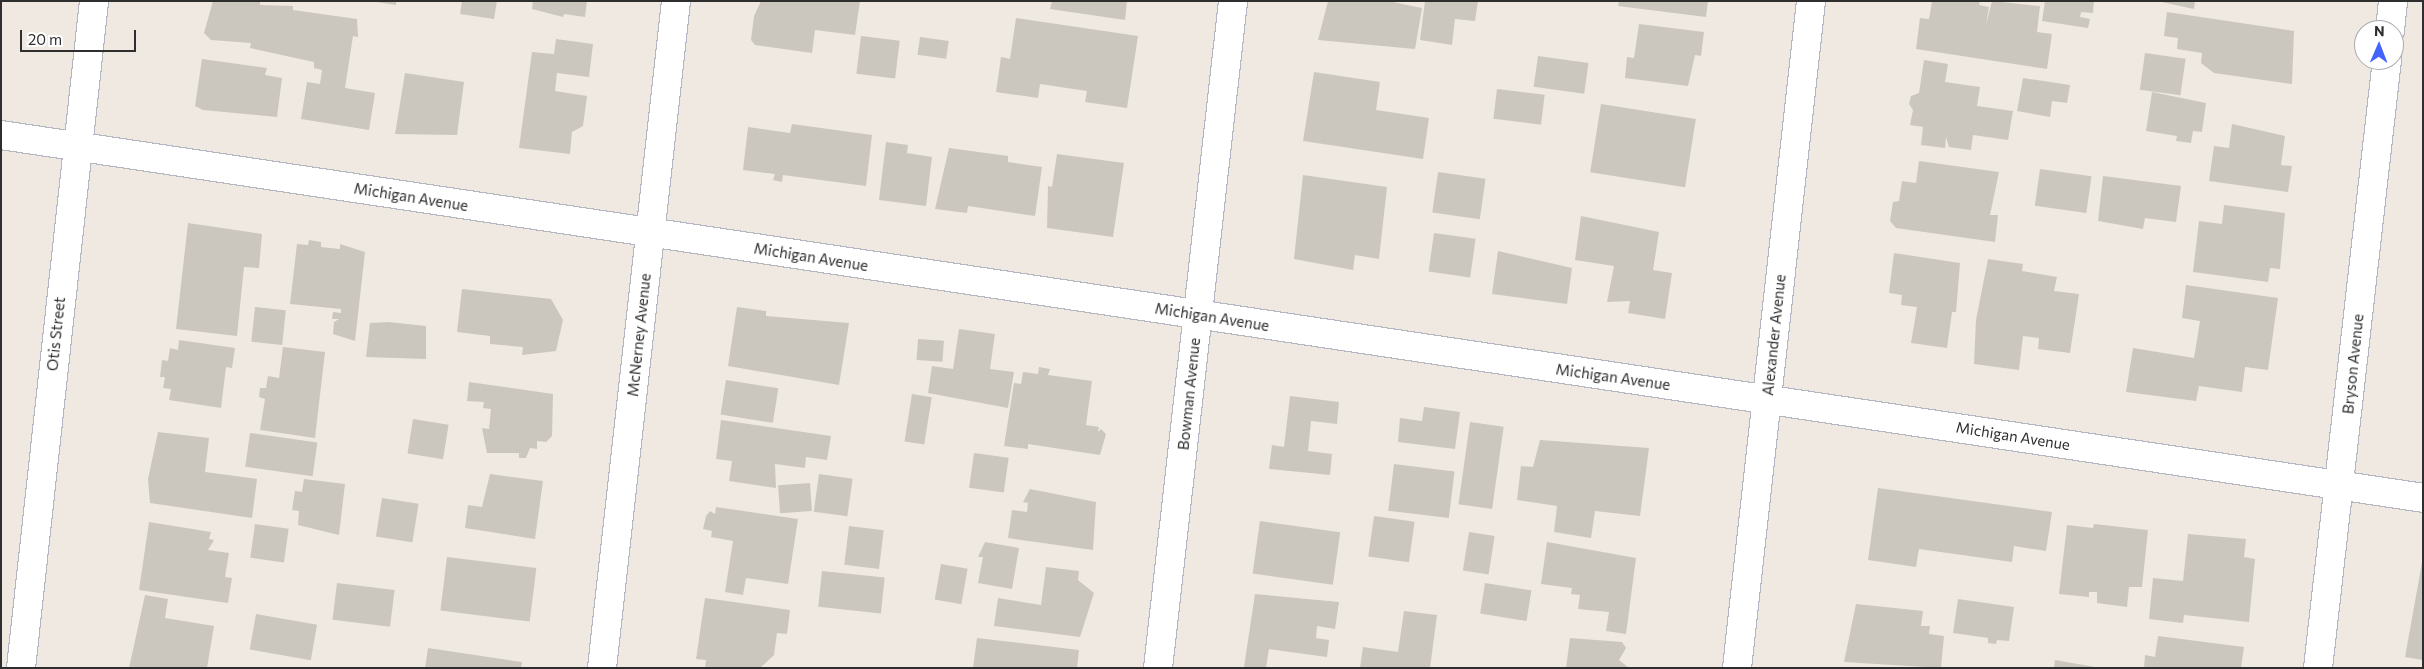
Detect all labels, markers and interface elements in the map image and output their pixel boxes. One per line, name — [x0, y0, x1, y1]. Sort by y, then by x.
scale bar — [22, 20, 139, 52]
north arrow — [2354, 20, 2404, 70]
text: N — [2374, 22, 2385, 39]
text: 20 m — [28, 30, 62, 48]
street label: Michigan Avenue — [353, 179, 469, 215]
street label: Michigan Avenue — [753, 239, 869, 275]
street label: McNerney Avenue — [624, 272, 654, 398]
street label: Alexander Avenue — [1759, 273, 1789, 397]
street label: Otis Street — [43, 296, 69, 372]
street label: Michigan Avenue — [1154, 299, 1270, 335]
street label: Bryson Avenue — [2339, 313, 2367, 415]
street label: Bowman Avenue — [1174, 337, 1204, 451]
street label: Michigan Avenue — [1555, 360, 1671, 394]
street label: Michigan Avenue — [1955, 418, 2071, 454]

